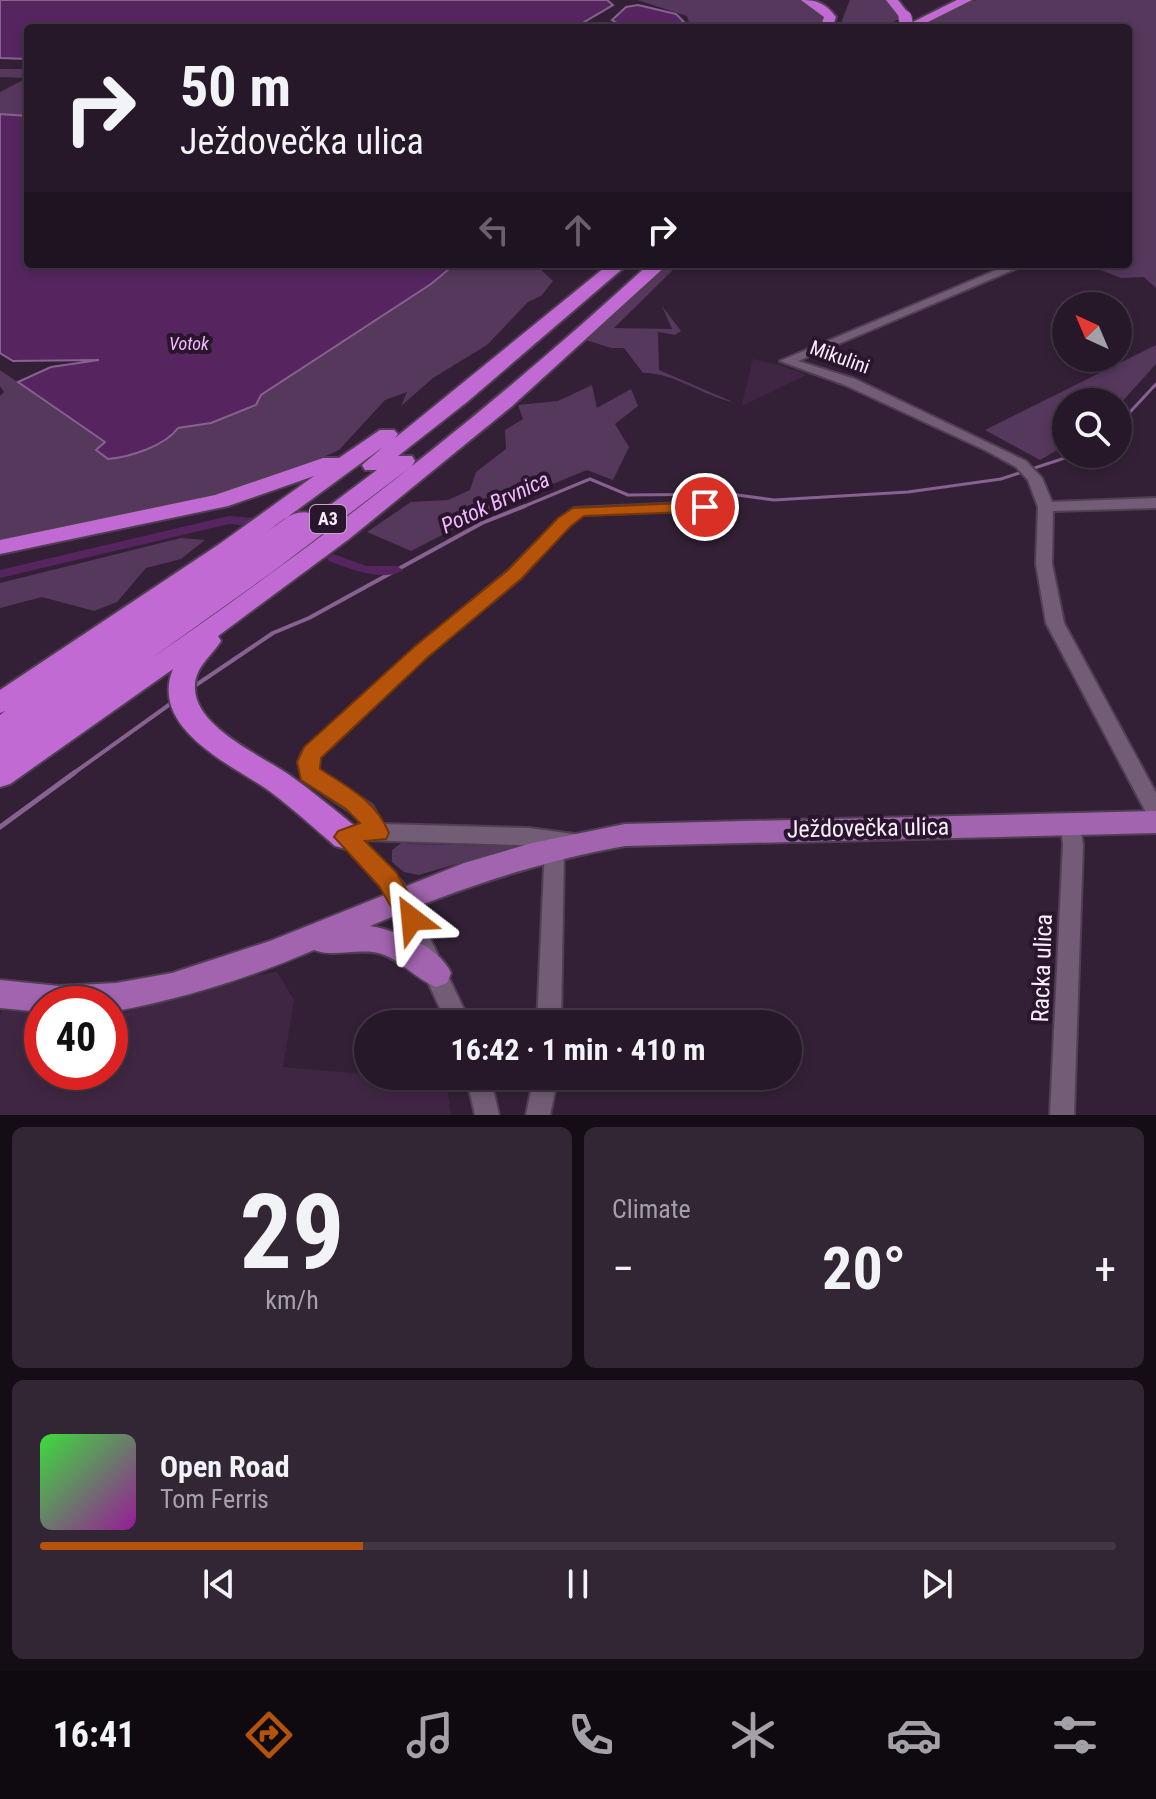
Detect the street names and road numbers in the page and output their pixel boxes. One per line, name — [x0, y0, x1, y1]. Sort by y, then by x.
street label: Mikulini — [807, 335, 873, 379]
road number: A3 — [310, 505, 346, 533]
street label: Ježdovečka ulica — [787, 813, 949, 843]
street label: Racka ulica — [1026, 913, 1058, 1023]

